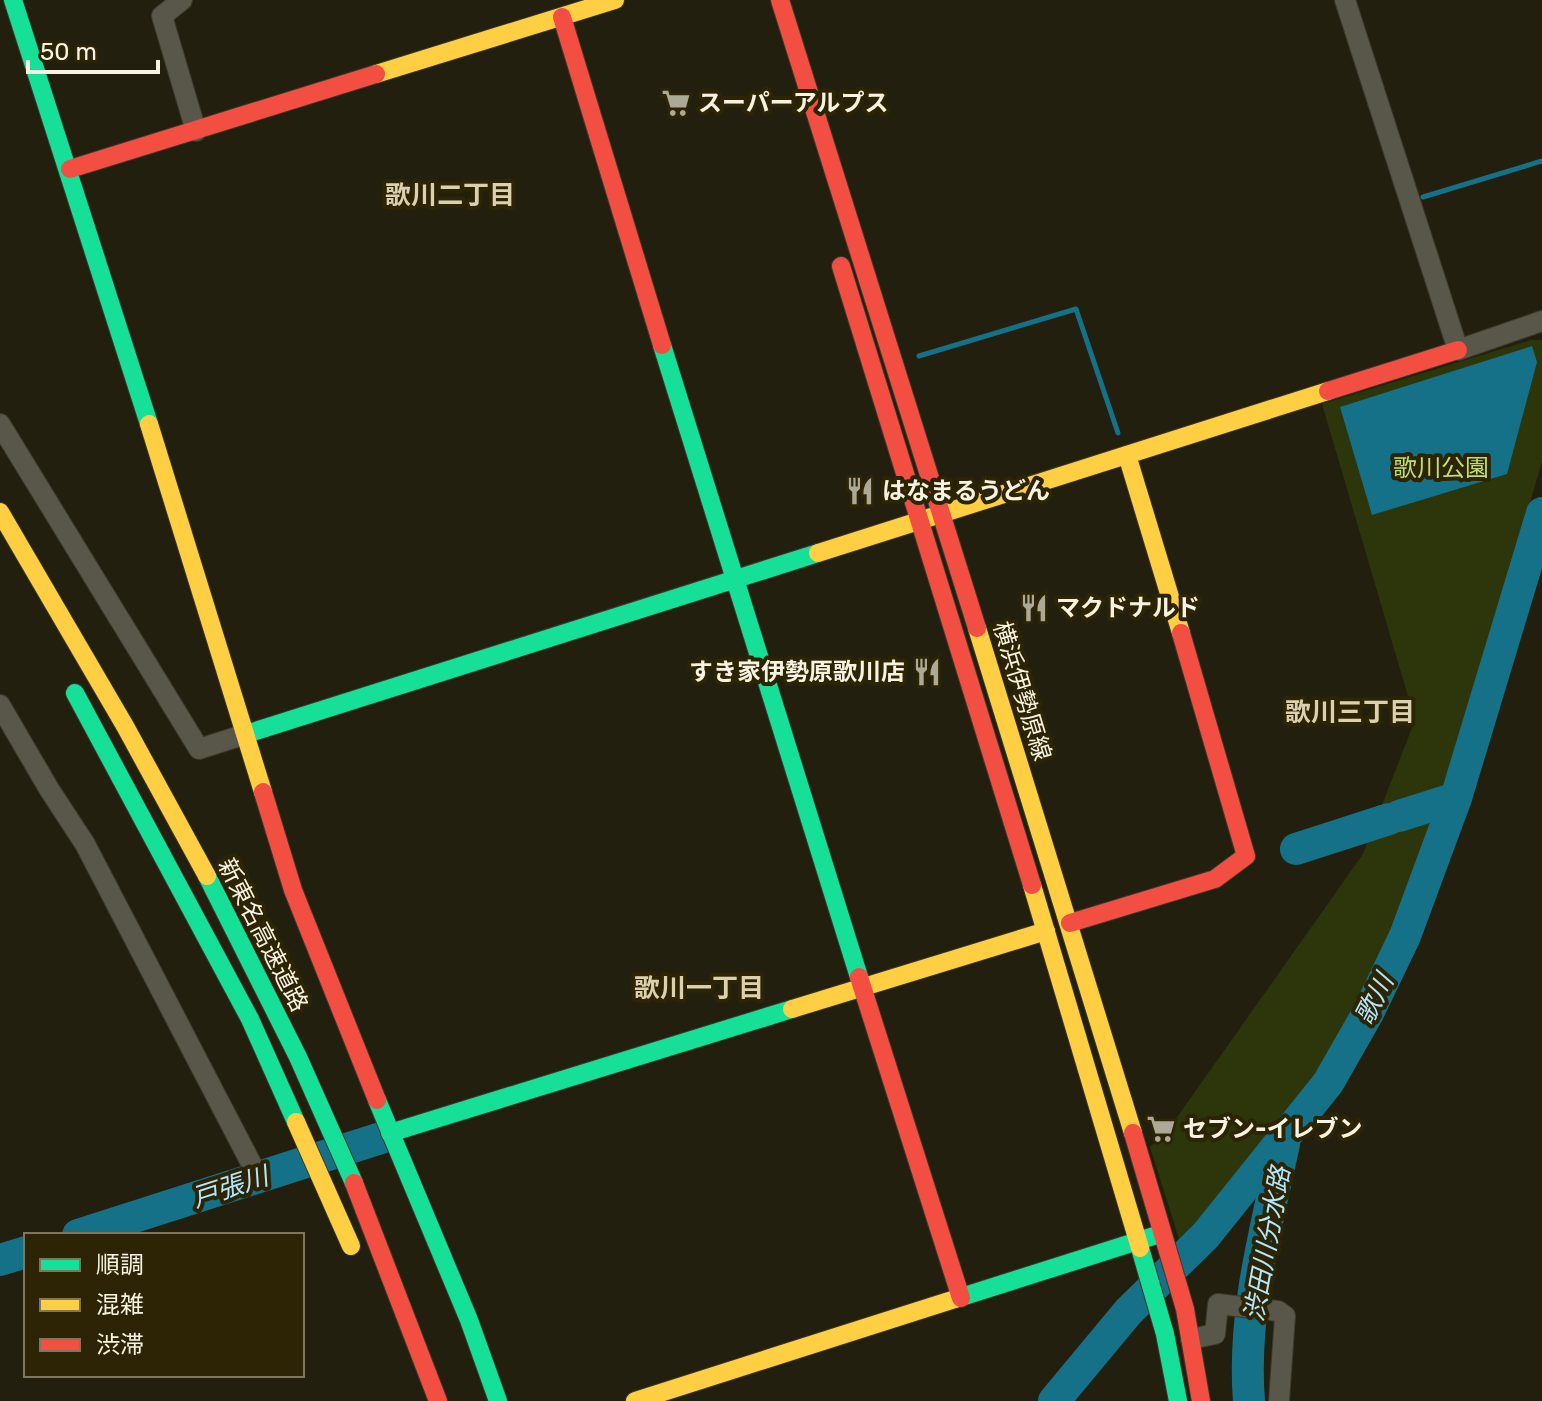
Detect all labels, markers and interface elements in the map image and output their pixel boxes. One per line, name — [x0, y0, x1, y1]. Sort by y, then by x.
scale bar — [28, 24, 158, 74]
text: 50 m — [40, 38, 97, 66]
supermarket icon: スーパーアルプス — [661, 88, 691, 118]
place label: スーパーアルプス — [698, 89, 889, 117]
district label: 歌川二丁目 — [385, 180, 515, 211]
park label: 歌川公園 — [1393, 454, 1489, 482]
restaurant icon: はなまるうどん — [845, 476, 875, 506]
place label: はなまるうどん — [882, 477, 1050, 505]
restaurant icon: マクドナルド — [1019, 593, 1049, 623]
place label: マクドナルド — [1056, 594, 1200, 622]
street label: 横浜伊勢原線 — [988, 618, 1056, 764]
restaurant icon: すき家伊勢原歌川店 — [912, 657, 942, 687]
place label: すき家伊勢原歌川店 — [689, 658, 905, 686]
district label: 歌川三丁目 — [1285, 697, 1415, 728]
street label: 新東名高速道路 — [212, 854, 314, 1016]
water label: 歌川 — [1349, 966, 1401, 1029]
district label: 歌川一丁目 — [634, 973, 764, 1004]
supermarket icon: セブン-イレブン — [1146, 1114, 1176, 1144]
place label: セブン-イレブン — [1183, 1115, 1362, 1143]
water label: 戸張川 — [188, 1160, 275, 1214]
water label: 渋田川分水路 — [1239, 1163, 1297, 1324]
legend — [24, 1233, 304, 1377]
text: 順調 — [96, 1251, 144, 1279]
text: 混雑 — [96, 1291, 144, 1319]
text: 渋滞 — [96, 1331, 144, 1359]

